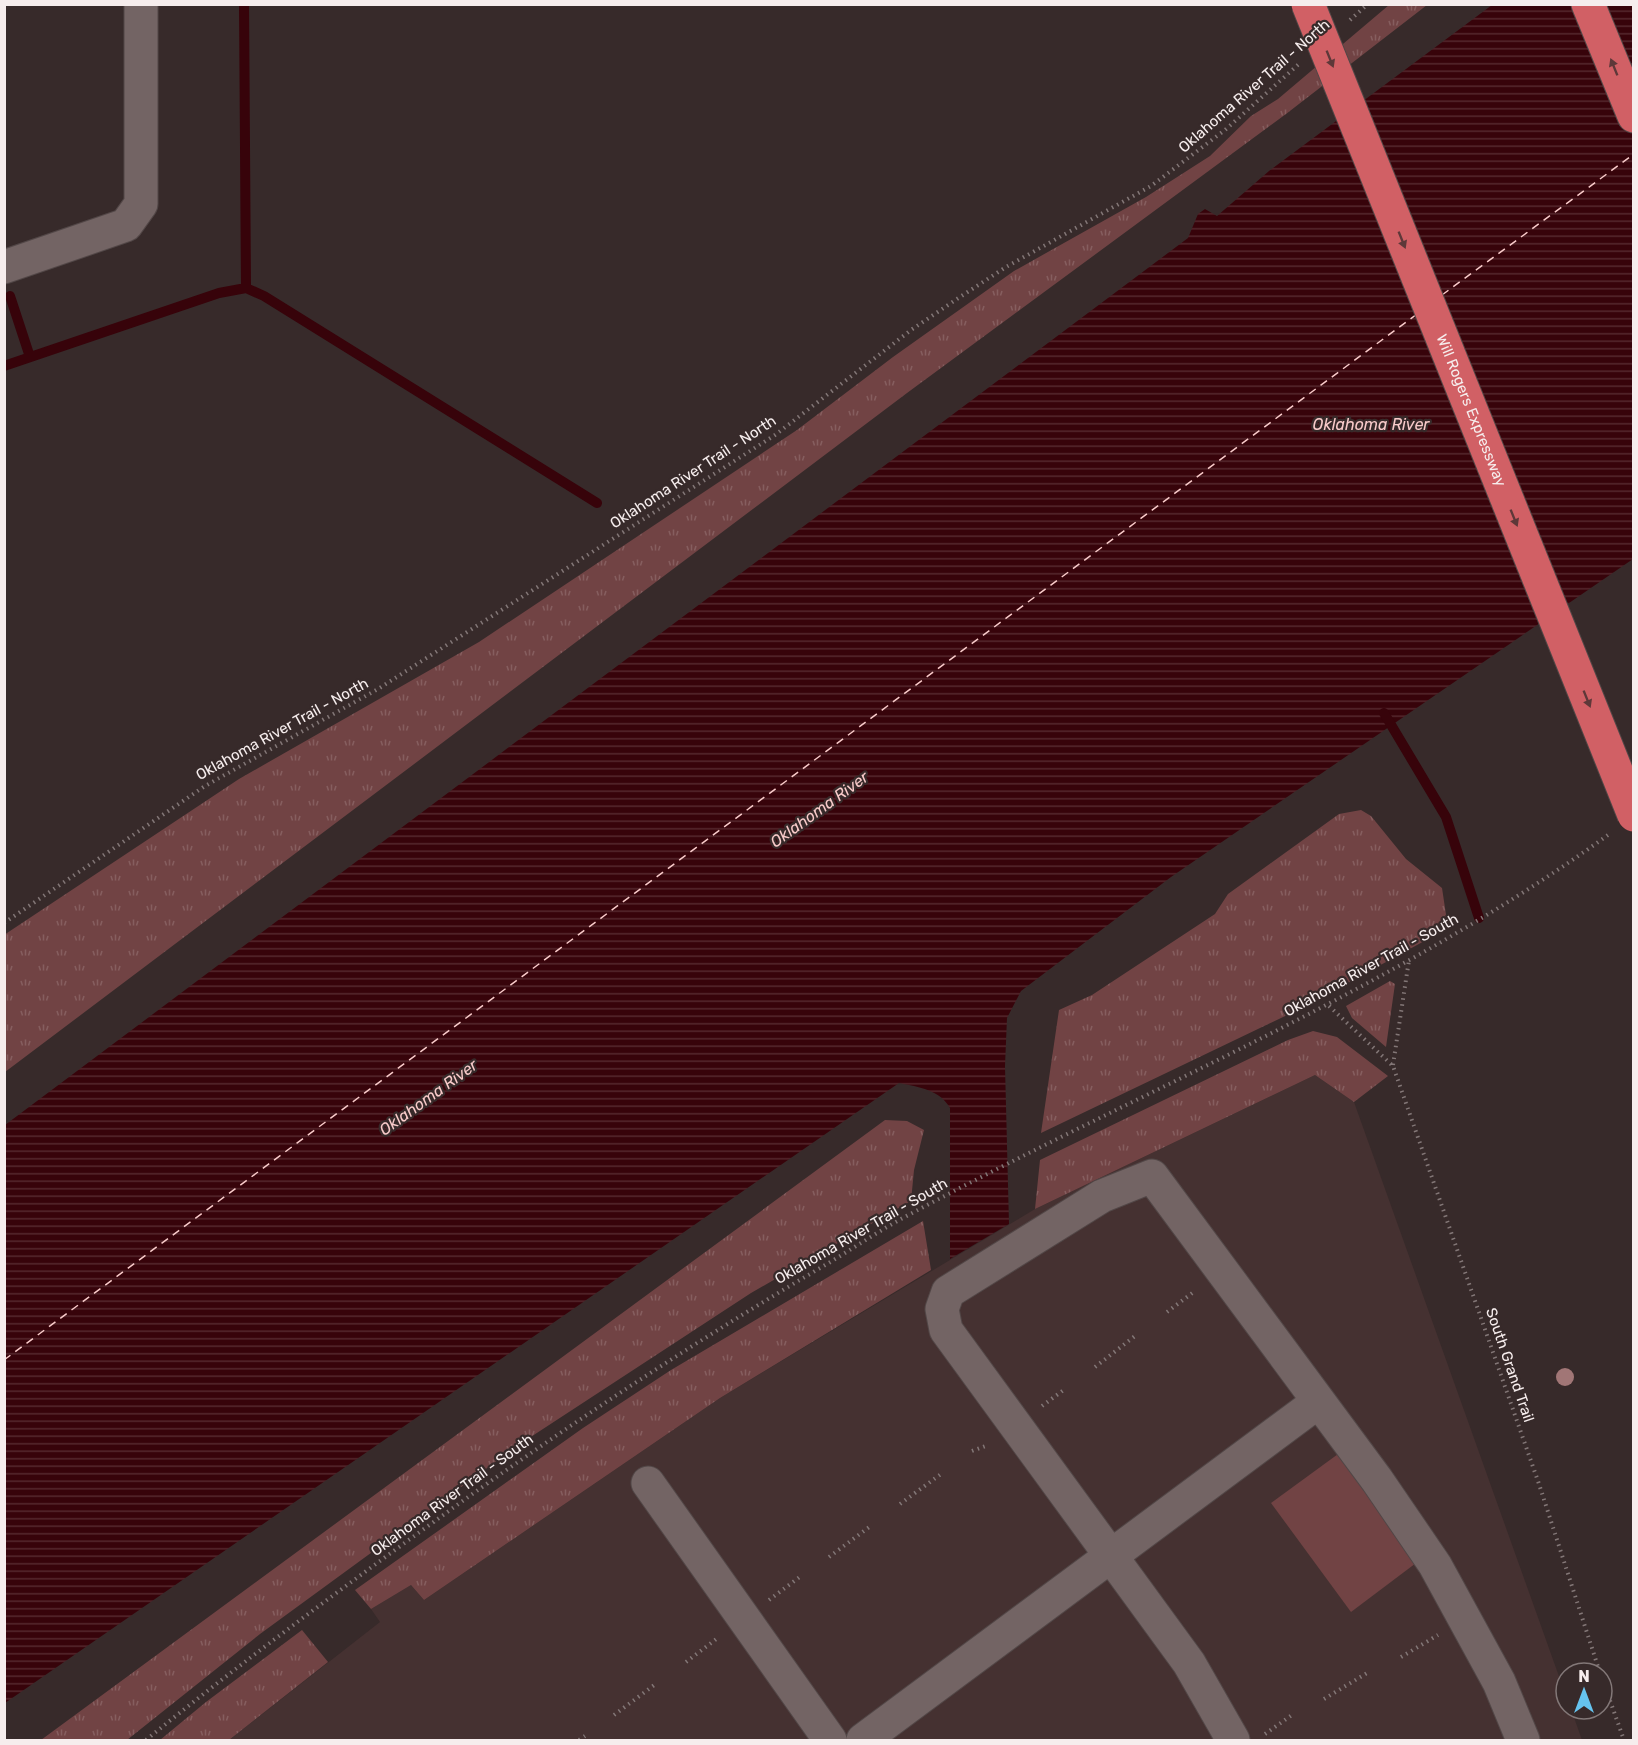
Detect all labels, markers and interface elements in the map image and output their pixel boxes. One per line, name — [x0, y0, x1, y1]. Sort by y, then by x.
street label: Oklahoma River Trail - North — [1175, 15, 1333, 157]
one-way arrow — [1326, 50, 1335, 68]
one-way arrow — [1609, 58, 1618, 76]
one-way arrow — [1398, 231, 1408, 249]
street label: Will Rogers Expressway — [1433, 331, 1510, 489]
street label: Oklahoma River Trail - North — [607, 412, 779, 532]
water label: Oklahoma River — [1313, 415, 1430, 434]
one-way arrow — [1510, 509, 1519, 527]
street label: Oklahoma River Trail - North — [193, 674, 371, 784]
one-way arrow — [1583, 690, 1592, 708]
water label: Oklahoma River — [766, 767, 873, 851]
street label: Oklahoma River Trail - South — [1281, 909, 1461, 1021]
water label: Oklahoma River — [375, 1055, 482, 1139]
street label: Oklahoma River Trail - South — [771, 1174, 951, 1288]
street label: South Grand Trail — [1482, 1306, 1538, 1424]
street label: Oklahoma River Trail - South — [367, 1430, 537, 1560]
north arrow — [1554, 1661, 1614, 1721]
text: N — [1578, 1667, 1590, 1686]

